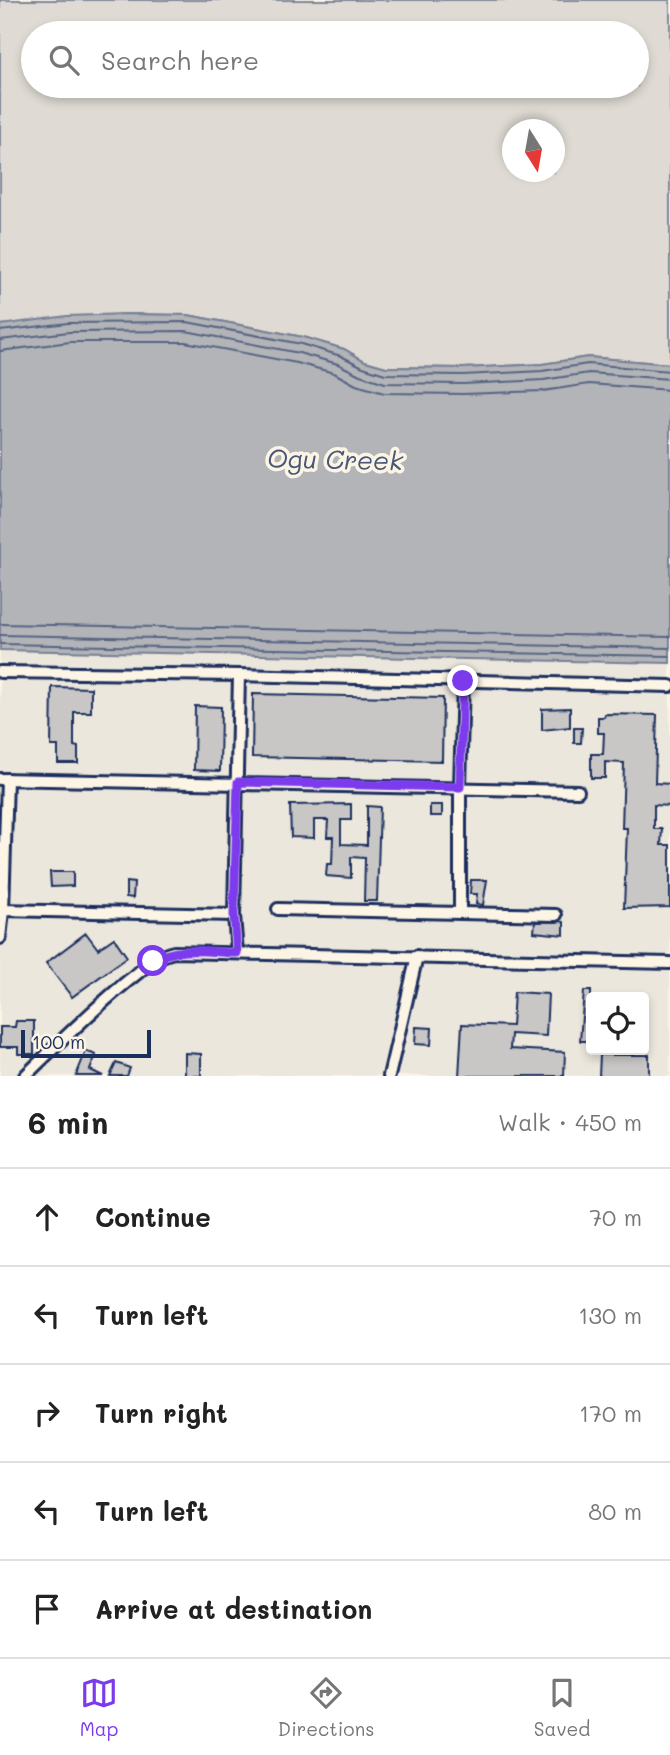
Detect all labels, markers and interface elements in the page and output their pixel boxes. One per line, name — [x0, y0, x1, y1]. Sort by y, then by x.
search box — [21, 21, 649, 98]
icon: search — [45, 41, 83, 79]
text: Search here — [101, 43, 259, 77]
north arrow — [502, 119, 565, 182]
water label: Ogu Creek — [267, 441, 404, 477]
route end — [447, 665, 478, 696]
route start — [137, 945, 168, 976]
map controls — [586, 992, 649, 1055]
button: locate — [586, 992, 649, 1055]
scale bar — [21, 1027, 150, 1059]
text: 100 m — [32, 1029, 85, 1054]
text: 6 min — [28, 1102, 108, 1142]
text: Walk · 450 m — [498, 1107, 642, 1137]
icon: ahead — [28, 1198, 66, 1236]
text: Continue — [95, 1200, 211, 1234]
text: 70 m — [589, 1202, 642, 1232]
icon: left — [28, 1296, 66, 1334]
text: Turn left — [95, 1298, 208, 1332]
text: 130 m — [578, 1300, 642, 1330]
icon: right — [28, 1394, 66, 1432]
text: Turn right — [95, 1396, 228, 1430]
text: 170 m — [579, 1398, 642, 1428]
icon: left — [28, 1492, 66, 1530]
text: Turn left — [95, 1494, 208, 1528]
text: 80 m — [588, 1496, 642, 1526]
icon: arrive — [28, 1590, 66, 1628]
text: Arrive at destination — [95, 1592, 372, 1626]
tab: Map — [80, 1674, 118, 1741]
tab: Directions — [278, 1674, 374, 1741]
tab: Saved — [534, 1674, 590, 1741]

